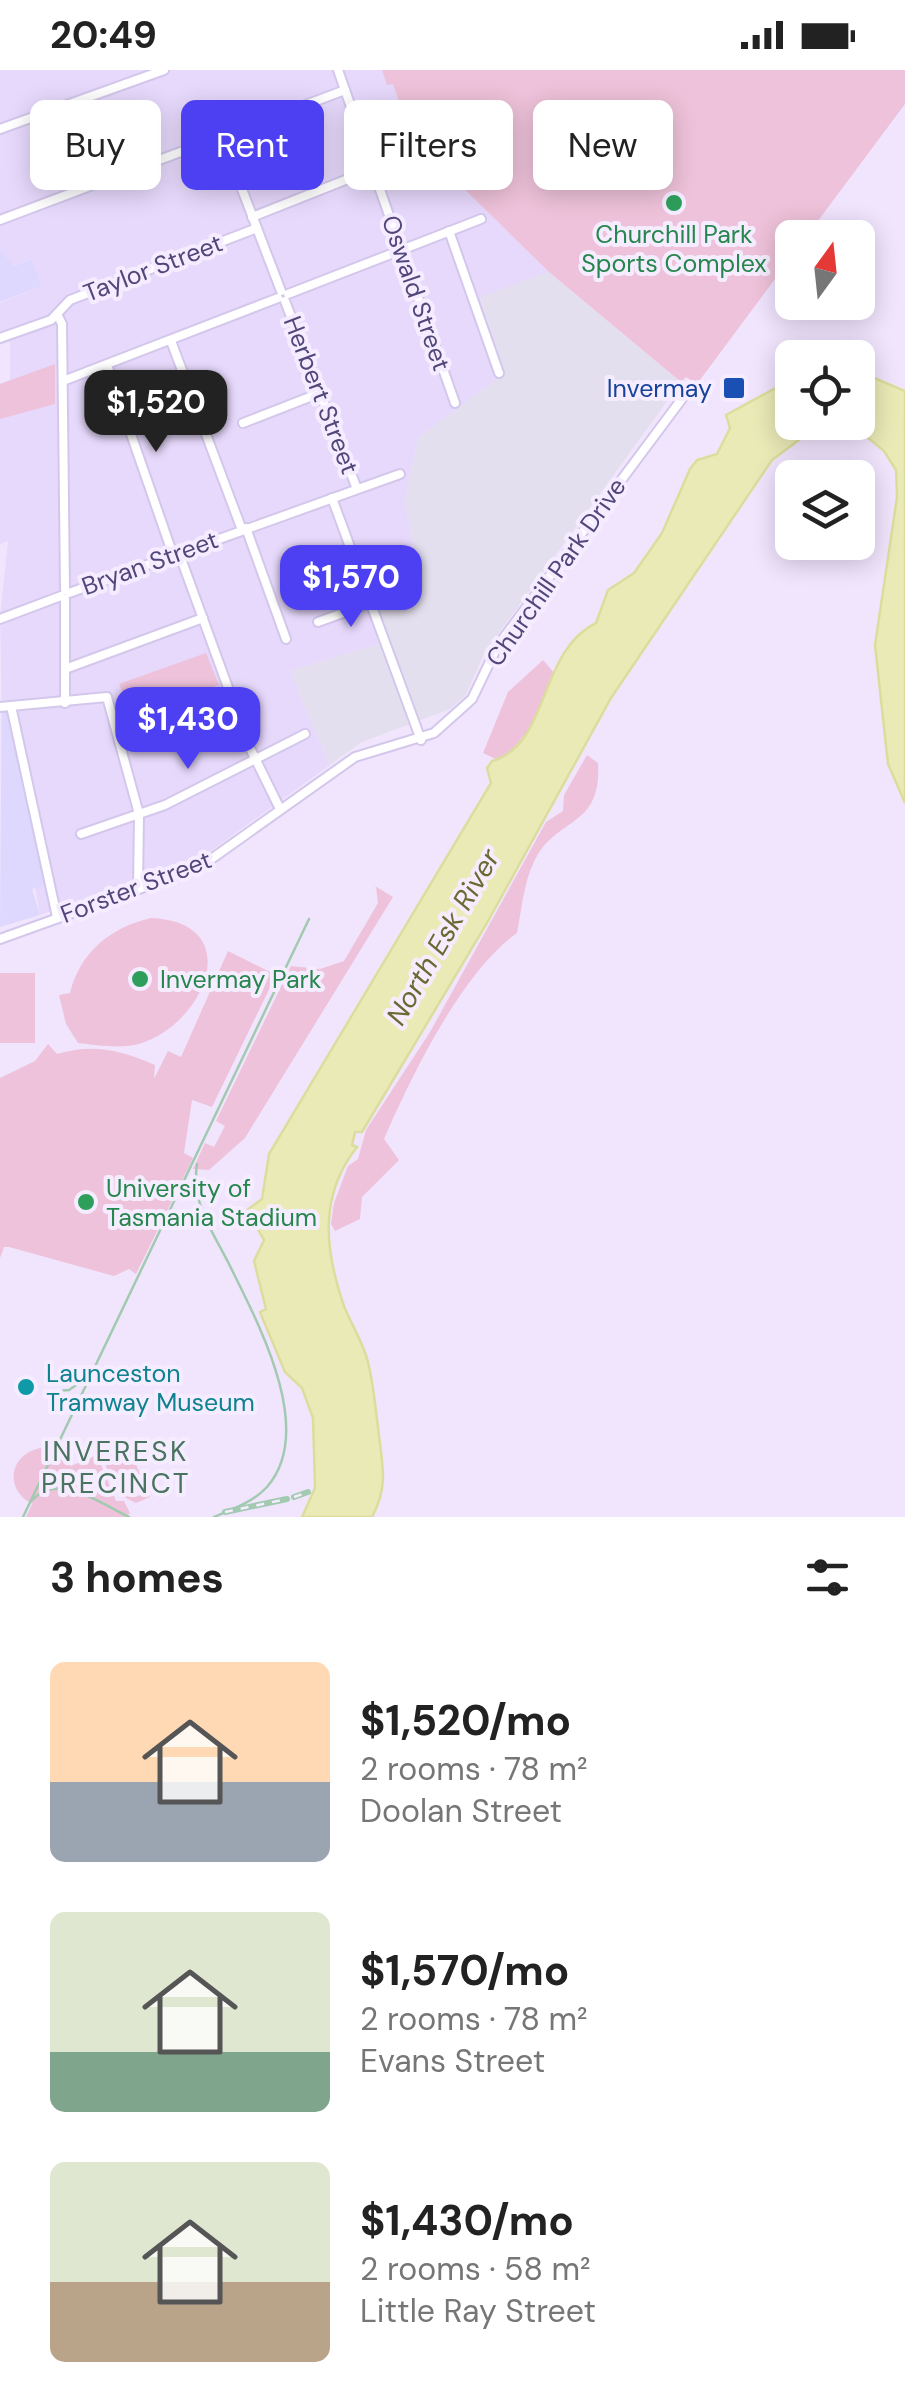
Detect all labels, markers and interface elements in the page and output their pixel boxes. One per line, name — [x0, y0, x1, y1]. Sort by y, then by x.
text: 20:49 — [50, 10, 157, 60]
chip: Buy — [30, 100, 161, 190]
chip: Rent — [181, 100, 324, 190]
chip: Filters — [344, 100, 513, 190]
chip: New — [533, 100, 673, 190]
marker: Churchill Park Sports Complex — [663, 192, 685, 214]
street label: Oswald Street — [374, 211, 458, 375]
place label: Churchill Park Sports Complex — [581, 218, 767, 280]
north arrow — [775, 220, 875, 320]
map controls — [775, 220, 875, 560]
street label: Taylor Street — [79, 226, 227, 310]
street label: Herbert Street — [276, 311, 366, 479]
button: locate — [775, 340, 875, 440]
pin: $1,520 — [75, 370, 237, 455]
place label: Invermay — [607, 372, 712, 405]
marker: Invermay — [721, 375, 747, 401]
text: $1,520 — [106, 381, 206, 423]
button: layers — [775, 460, 875, 560]
street label: Churchill Park Drive — [478, 471, 634, 673]
street label: Bryan Street — [77, 523, 223, 603]
pin: $1,570 — [270, 545, 432, 630]
text: $1,570 — [302, 556, 400, 598]
pin: $1,430 — [107, 687, 269, 772]
text: $1,430 — [137, 698, 239, 740]
water label: North Esk River — [378, 842, 509, 1032]
street label: Forster Street — [56, 843, 216, 931]
place label: Invermay Park — [160, 963, 322, 996]
marker: Invermay Park — [129, 968, 151, 990]
place label: University of Tasmania Stadium — [106, 1172, 317, 1234]
marker: University of Tasmania Stadium — [75, 1191, 97, 1213]
place label: Launceston Tramway Museum — [46, 1357, 255, 1419]
marker: Launceston Tramway Museum — [15, 1376, 37, 1398]
district label: INVERESK PRECINCT — [41, 1433, 191, 1502]
text: 3 homes — [50, 1550, 224, 1605]
icon: filters — [800, 1550, 855, 1605]
text: $1,520/mo — [360, 1693, 571, 1748]
icon: home — [130, 1702, 250, 1822]
text: 2 rooms · 78 m² — [360, 1748, 588, 1790]
text: Doolan Street — [360, 1790, 562, 1832]
text: $1,570/mo — [360, 1943, 569, 1998]
icon: home — [130, 1952, 250, 2072]
text: 2 rooms · 78 m² — [360, 1998, 588, 2040]
text: Evans Street — [360, 2040, 545, 2082]
text: $1,430/mo — [360, 2193, 574, 2248]
icon: home — [130, 2202, 250, 2322]
text: 2 rooms · 58 m² — [360, 2248, 591, 2290]
text: Little Ray Street — [360, 2290, 596, 2332]

